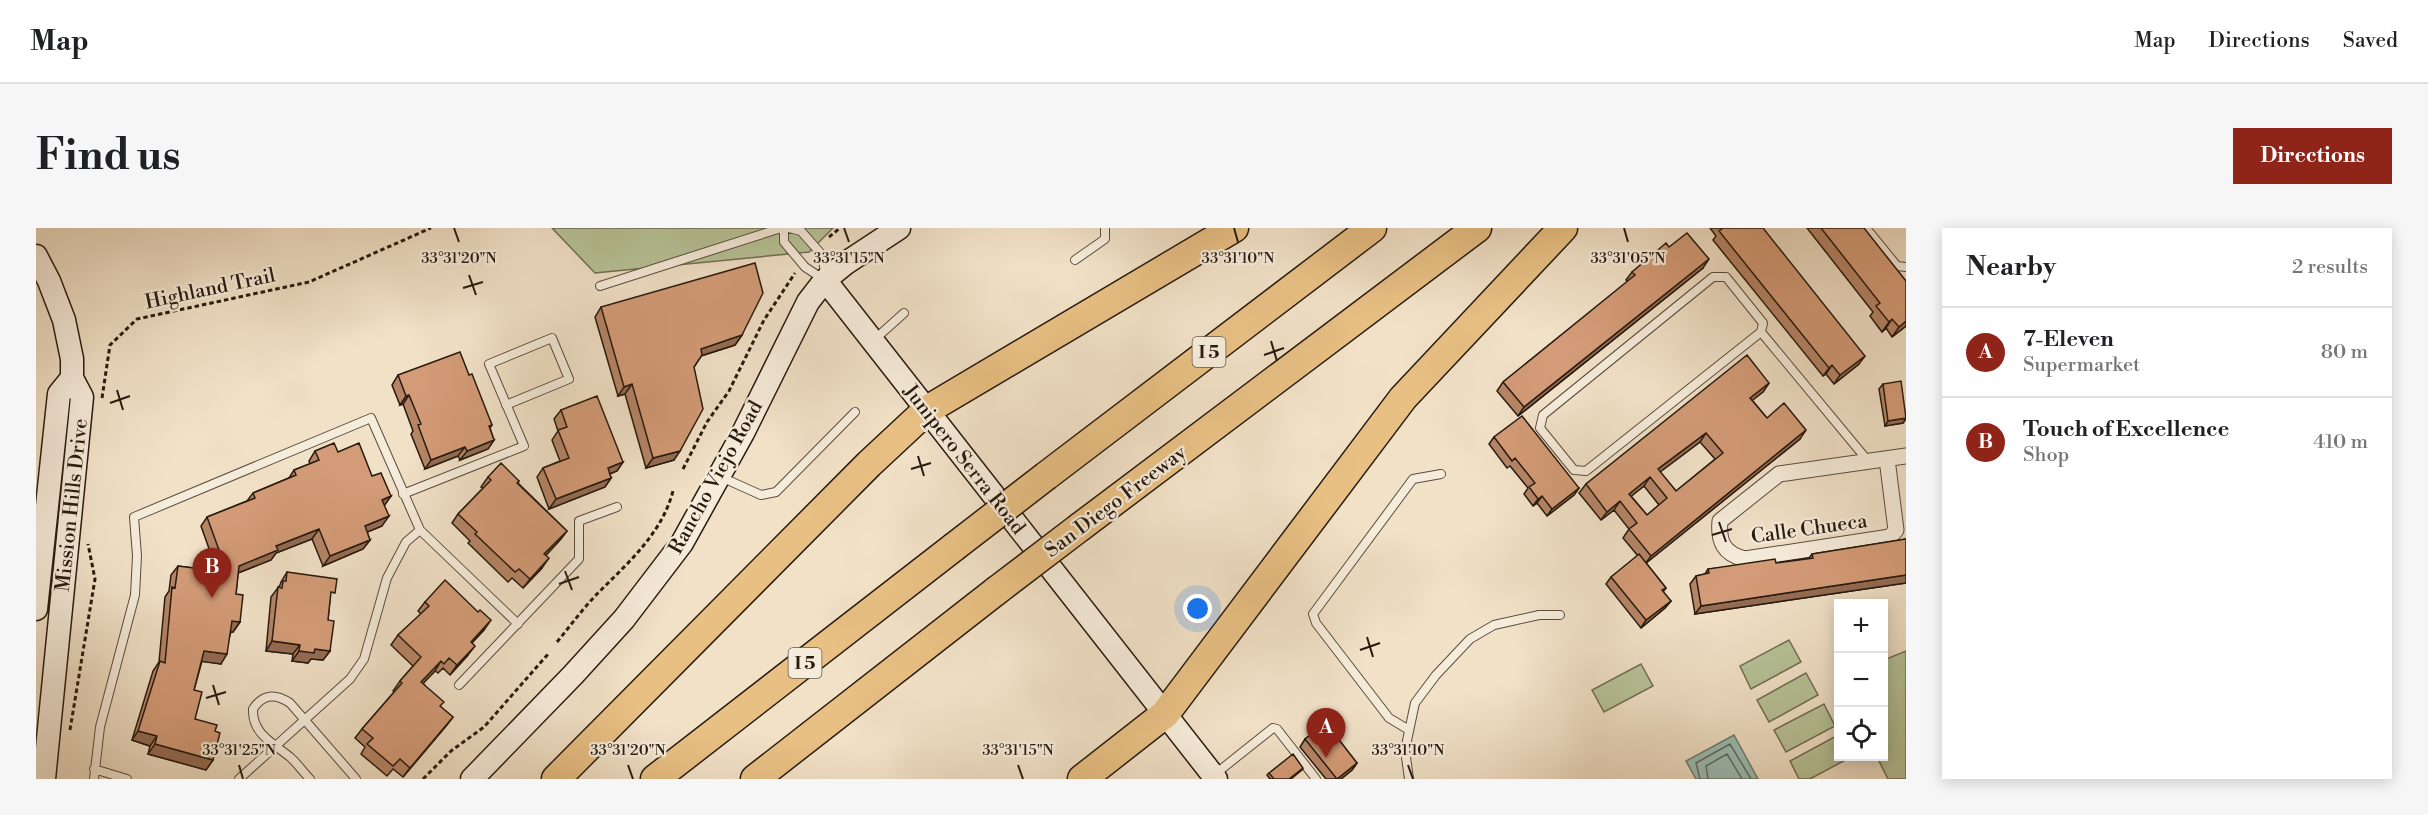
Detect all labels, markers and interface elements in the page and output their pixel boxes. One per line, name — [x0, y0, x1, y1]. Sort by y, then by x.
text: Map — [30, 24, 89, 59]
text: Map — [2134, 28, 2176, 54]
text: Directions — [2209, 28, 2310, 54]
text: Saved — [2343, 28, 2398, 54]
button: Directions — [2233, 128, 2392, 184]
text: Find us — [36, 130, 180, 183]
text: 33°31'20"N — [421, 249, 497, 268]
text: 33°31'15"N — [813, 249, 885, 268]
text: 33°31'10"N — [1202, 249, 1274, 268]
text: 33°31'05"N — [1590, 249, 1666, 268]
text: Nearby — [1966, 251, 2056, 283]
text: 2 results — [2292, 255, 2368, 280]
street label: Highland Trail — [143, 263, 278, 315]
text: 7-Eleven — [2023, 326, 2114, 353]
road number: I 5 — [1192, 337, 1226, 367]
text: A — [1978, 340, 1993, 365]
text: 80 m — [2321, 340, 2368, 365]
text: Supermarket — [2023, 353, 2140, 378]
street label: Junipero Serra Road — [897, 379, 1031, 541]
street label: Rancho Viejo Road — [664, 396, 769, 559]
text: Touch of Excellence — [2023, 416, 2229, 443]
street label: Mission Hills Drive — [51, 417, 94, 593]
text: B — [1978, 430, 1993, 455]
text: 410 m — [2313, 430, 2368, 455]
street label: San Diego Freeway — [1040, 441, 1192, 564]
text: Shop — [2023, 443, 2069, 468]
street label: Calle Chueca — [1749, 509, 1870, 550]
pin: B — [192, 548, 231, 598]
your location — [1183, 594, 1212, 623]
map controls — [1834, 599, 1888, 761]
button: + — [1834, 599, 1888, 653]
road number: I 5 — [788, 648, 822, 678]
button: − — [1834, 653, 1888, 707]
button: locate — [1834, 707, 1888, 761]
pin: A — [1306, 708, 1346, 758]
text: 33°31'25"N — [202, 741, 276, 760]
text: 33°31'20"N — [590, 741, 666, 760]
text: 33°31'15"N — [982, 741, 1054, 760]
text: 33°31'10"N — [1372, 741, 1444, 760]

